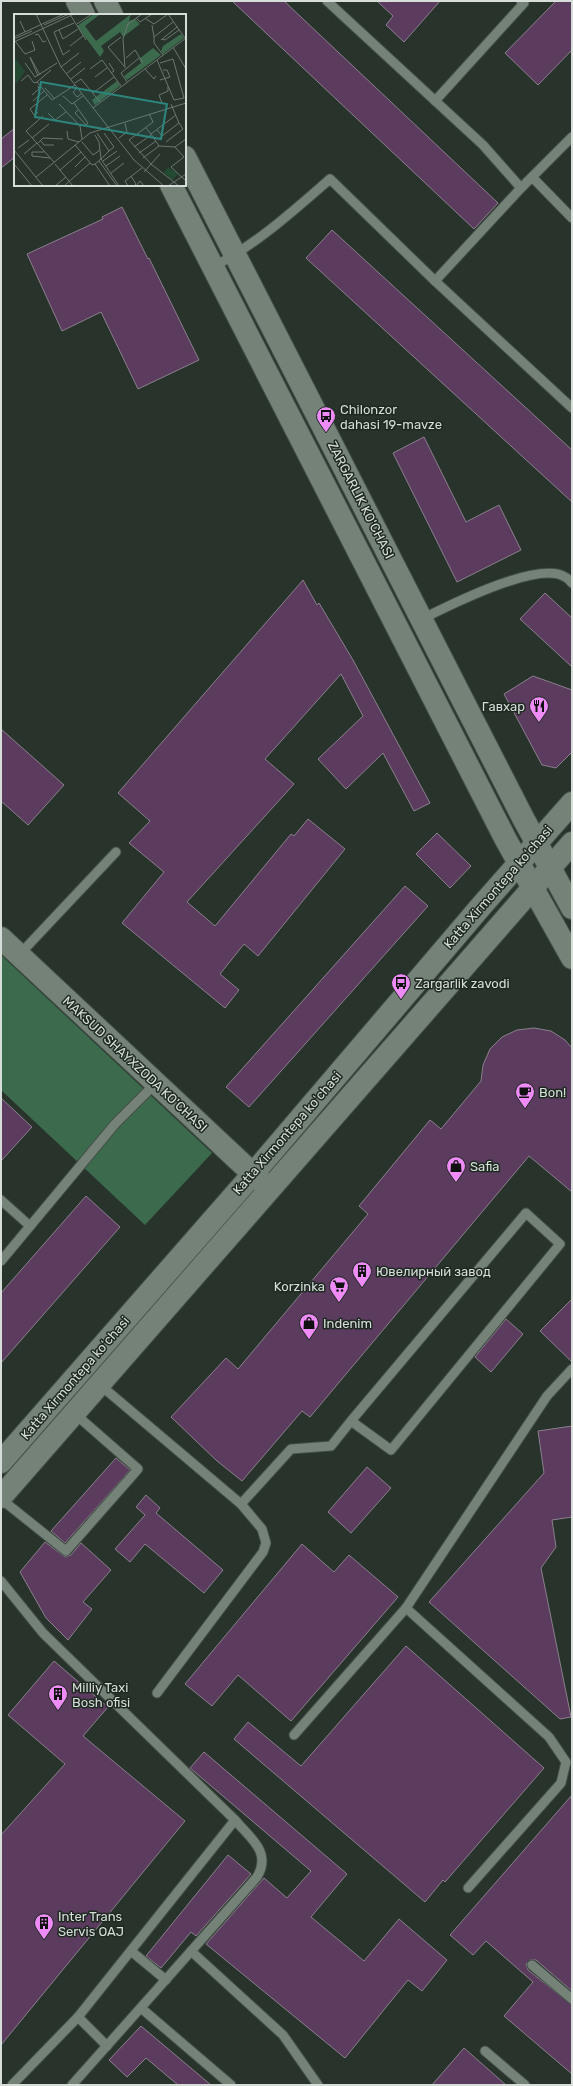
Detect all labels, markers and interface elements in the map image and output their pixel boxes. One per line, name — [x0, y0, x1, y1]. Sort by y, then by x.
inset map — [14, 14, 186, 186]
place label: Chilonzor dahasi 19-mavze — [340, 402, 442, 432]
bus stop icon: Chilonzor dahasi 19-mavze — [315, 405, 337, 433]
street label: ZARGARLIK KO'CHASI — [325, 439, 397, 561]
restaurant icon: Гавхар — [528, 695, 550, 723]
place label: Гавхар — [482, 699, 525, 714]
street label: Katta Xirmontepa koʻchasi — [441, 823, 555, 951]
bus stop icon: Zargarlik zavodi — [390, 972, 412, 1000]
place label: Zargarlik zavodi — [415, 976, 510, 992]
street label: MAKSUD SHAYXZODA KO'CHASI — [60, 993, 210, 1135]
street label: Katta Xirmontepa koʻchasi — [230, 1069, 344, 1197]
cafe icon: Bon! — [514, 1081, 536, 1109]
place label: Bon! — [539, 1085, 566, 1100]
shop icon: Safia — [445, 1155, 467, 1183]
place label: Safia — [470, 1159, 500, 1174]
building icon: Ювелирный завод — [351, 1260, 373, 1288]
place label: Ювелирный завод — [376, 1264, 491, 1279]
supermarket icon: Korzinka — [328, 1275, 350, 1303]
place label: Korzinka — [274, 1279, 325, 1294]
shop icon: Indenim — [298, 1312, 320, 1340]
street label: Katta Xirmontepa koʻchasi — [18, 1314, 132, 1442]
place label: Indenim — [323, 1316, 372, 1331]
place label: Milliy Taxi Bosh ofisi — [72, 1680, 130, 1710]
building icon: Milliy Taxi Bosh ofisi — [47, 1683, 69, 1711]
place label: Inter Trans Servis OAJ — [58, 1909, 124, 1939]
building icon: Inter Trans Servis OAJ — [33, 1912, 55, 1940]

